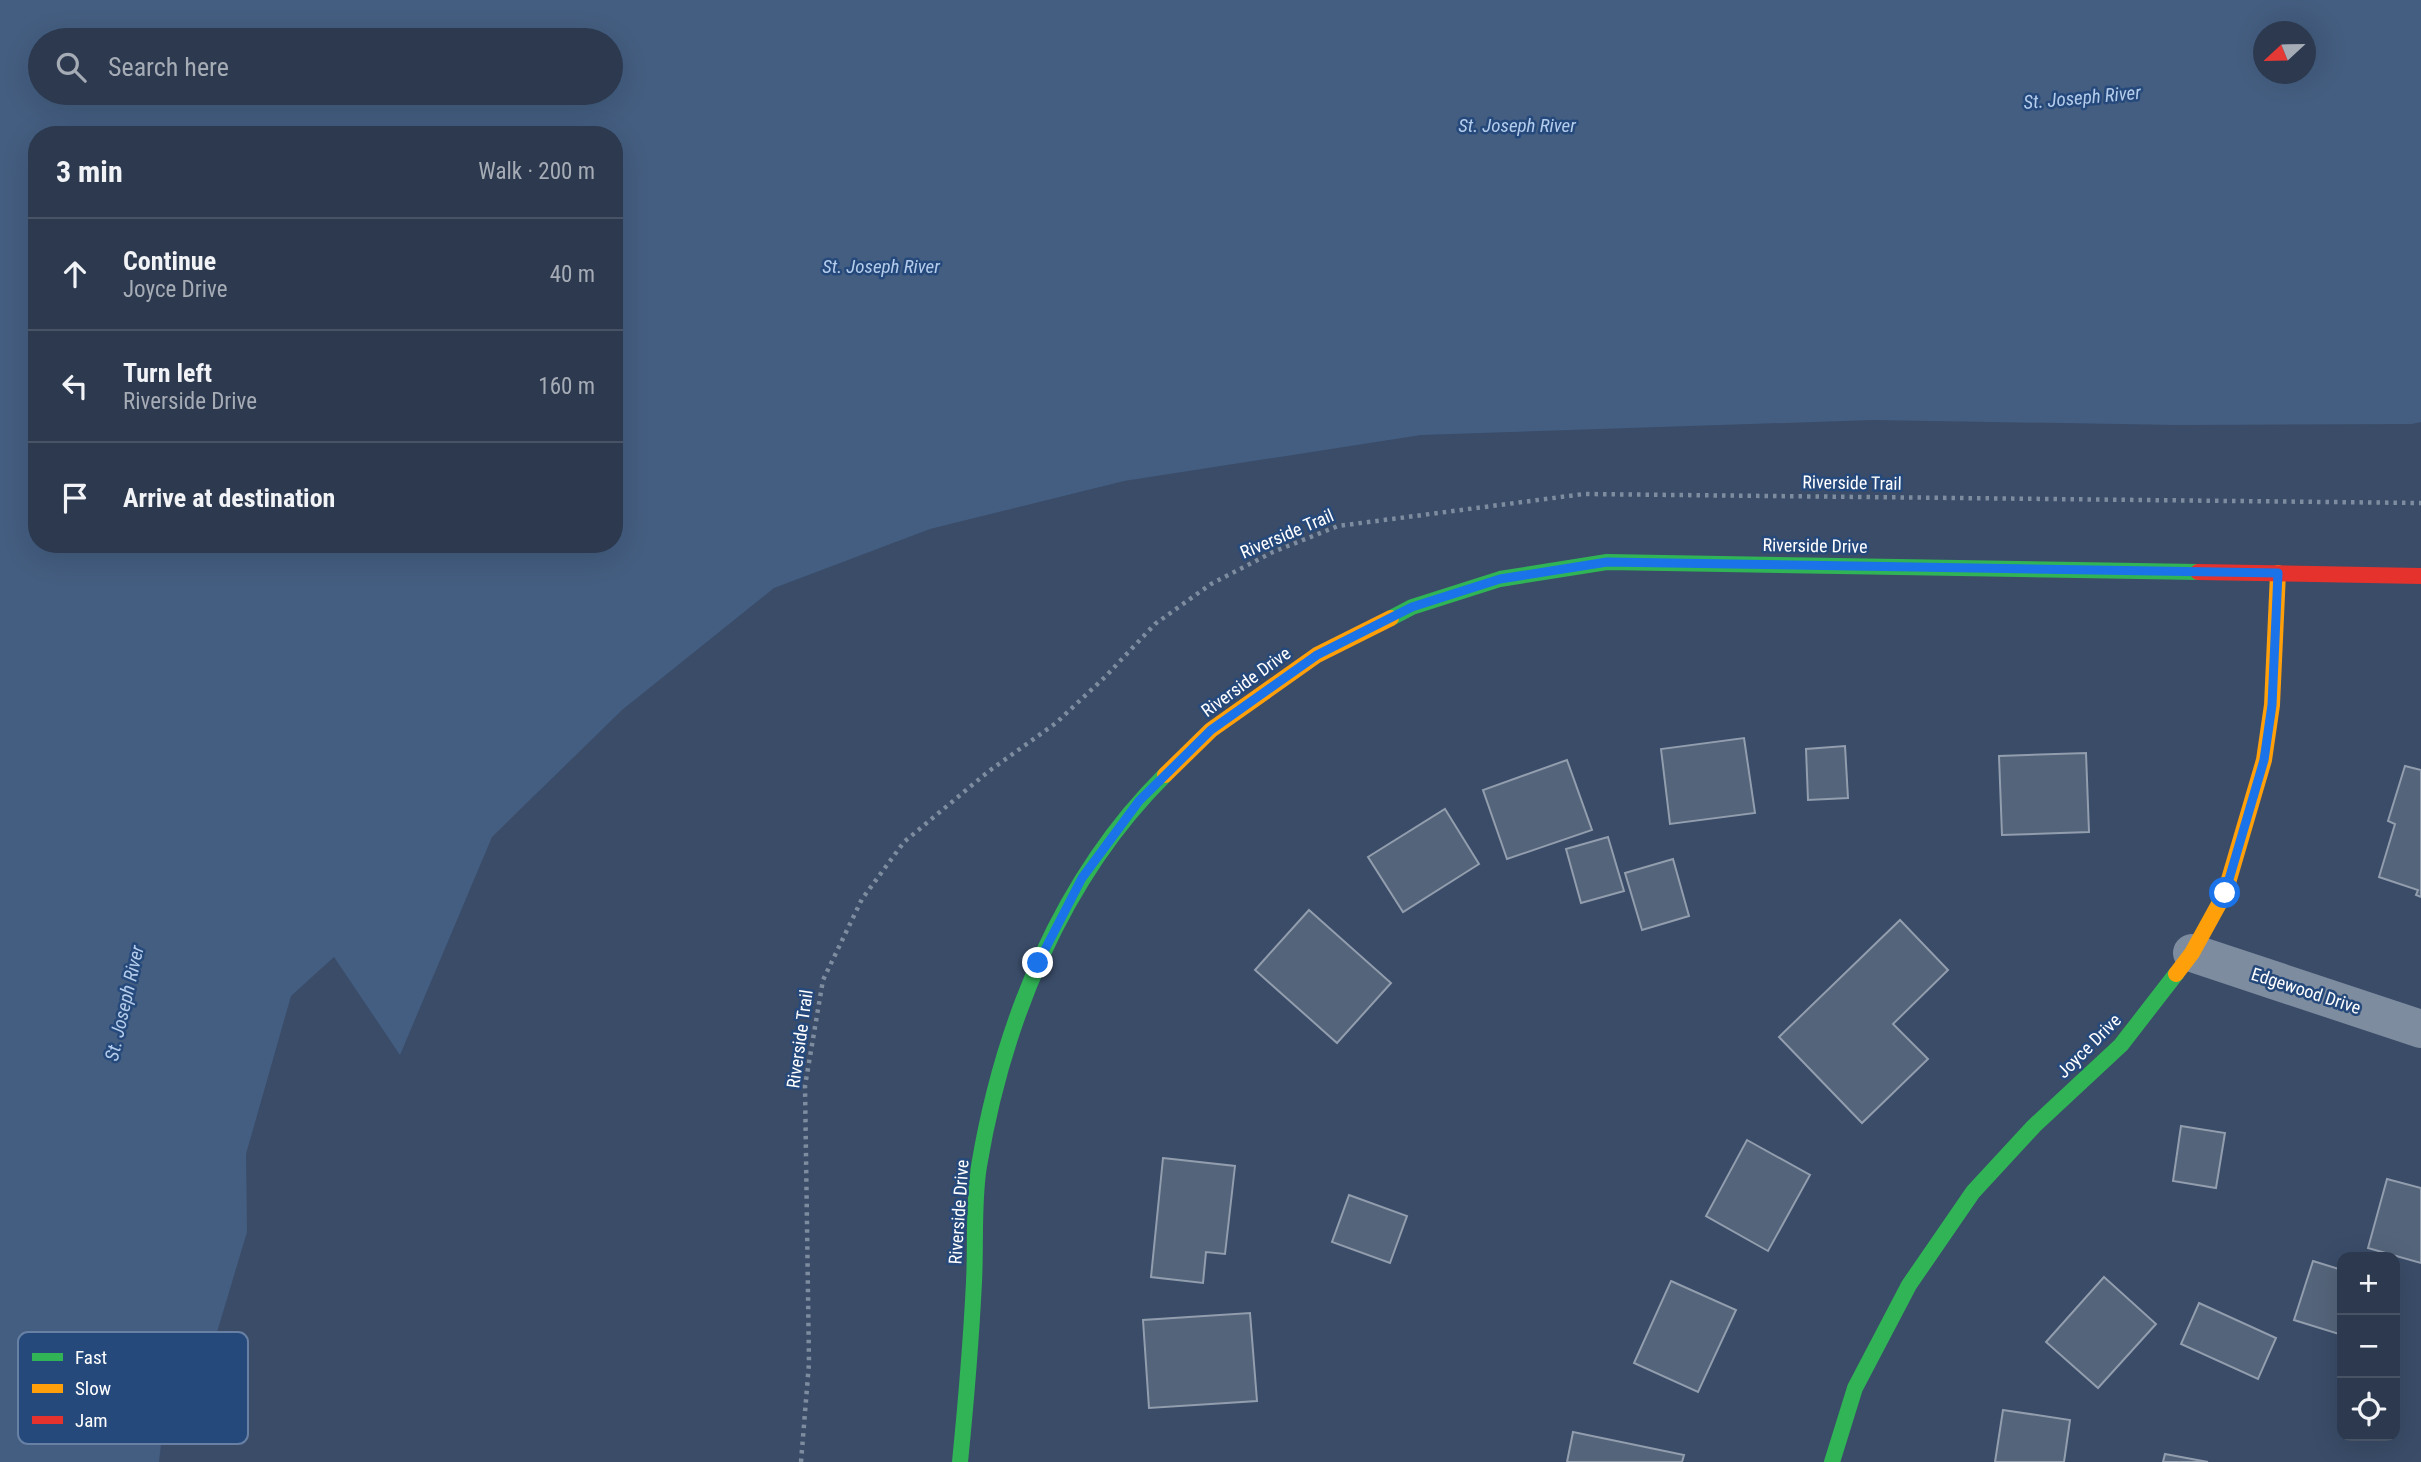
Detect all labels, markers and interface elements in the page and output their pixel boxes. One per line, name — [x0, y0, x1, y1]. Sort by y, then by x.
north arrow — [2253, 21, 2316, 84]
search box — [28, 28, 623, 105]
icon: search — [52, 48, 90, 86]
text: Search here — [108, 52, 229, 82]
water label: St. Joseph River — [2022, 81, 2142, 114]
water label: St. Joseph River — [1458, 114, 1576, 137]
text: 3 min — [56, 154, 123, 189]
text: Walk · 200 m — [478, 158, 595, 185]
text: Continue — [123, 246, 216, 276]
icon: ahead — [56, 255, 94, 293]
water label: St. Joseph River — [822, 255, 940, 278]
text: 40 m — [550, 261, 595, 288]
text: Joyce Drive — [123, 276, 228, 303]
text: Turn left — [123, 358, 212, 388]
icon: left — [56, 367, 94, 405]
text: 160 m — [538, 373, 595, 400]
text: Riverside Drive — [123, 388, 257, 415]
street label: Riverside Trail — [1802, 471, 1902, 494]
icon: arrive — [56, 479, 94, 517]
text: Arrive at destination — [123, 483, 335, 513]
street label: Riverside Trail — [1237, 504, 1337, 563]
street label: Riverside Drive — [1762, 534, 1868, 557]
street label: Riverside Drive — [1197, 642, 1294, 721]
route start — [2209, 877, 2240, 908]
water label: St. Joseph River — [100, 943, 149, 1063]
route end — [1022, 947, 1053, 978]
street label: Edgewood Drive — [2249, 963, 2363, 1018]
street label: Riverside Trail — [782, 988, 817, 1090]
street label: Joyce Drive — [2052, 1009, 2125, 1082]
street label: Riverside Drive — [944, 1159, 973, 1265]
map controls — [2337, 1252, 2400, 1441]
button: + — [2337, 1252, 2400, 1315]
button: − — [2337, 1315, 2400, 1378]
legend — [18, 1332, 248, 1444]
text: Fast — [75, 1346, 107, 1369]
text: Slow — [75, 1377, 111, 1400]
button: locate — [2337, 1378, 2400, 1441]
text: Jam — [75, 1409, 108, 1432]

